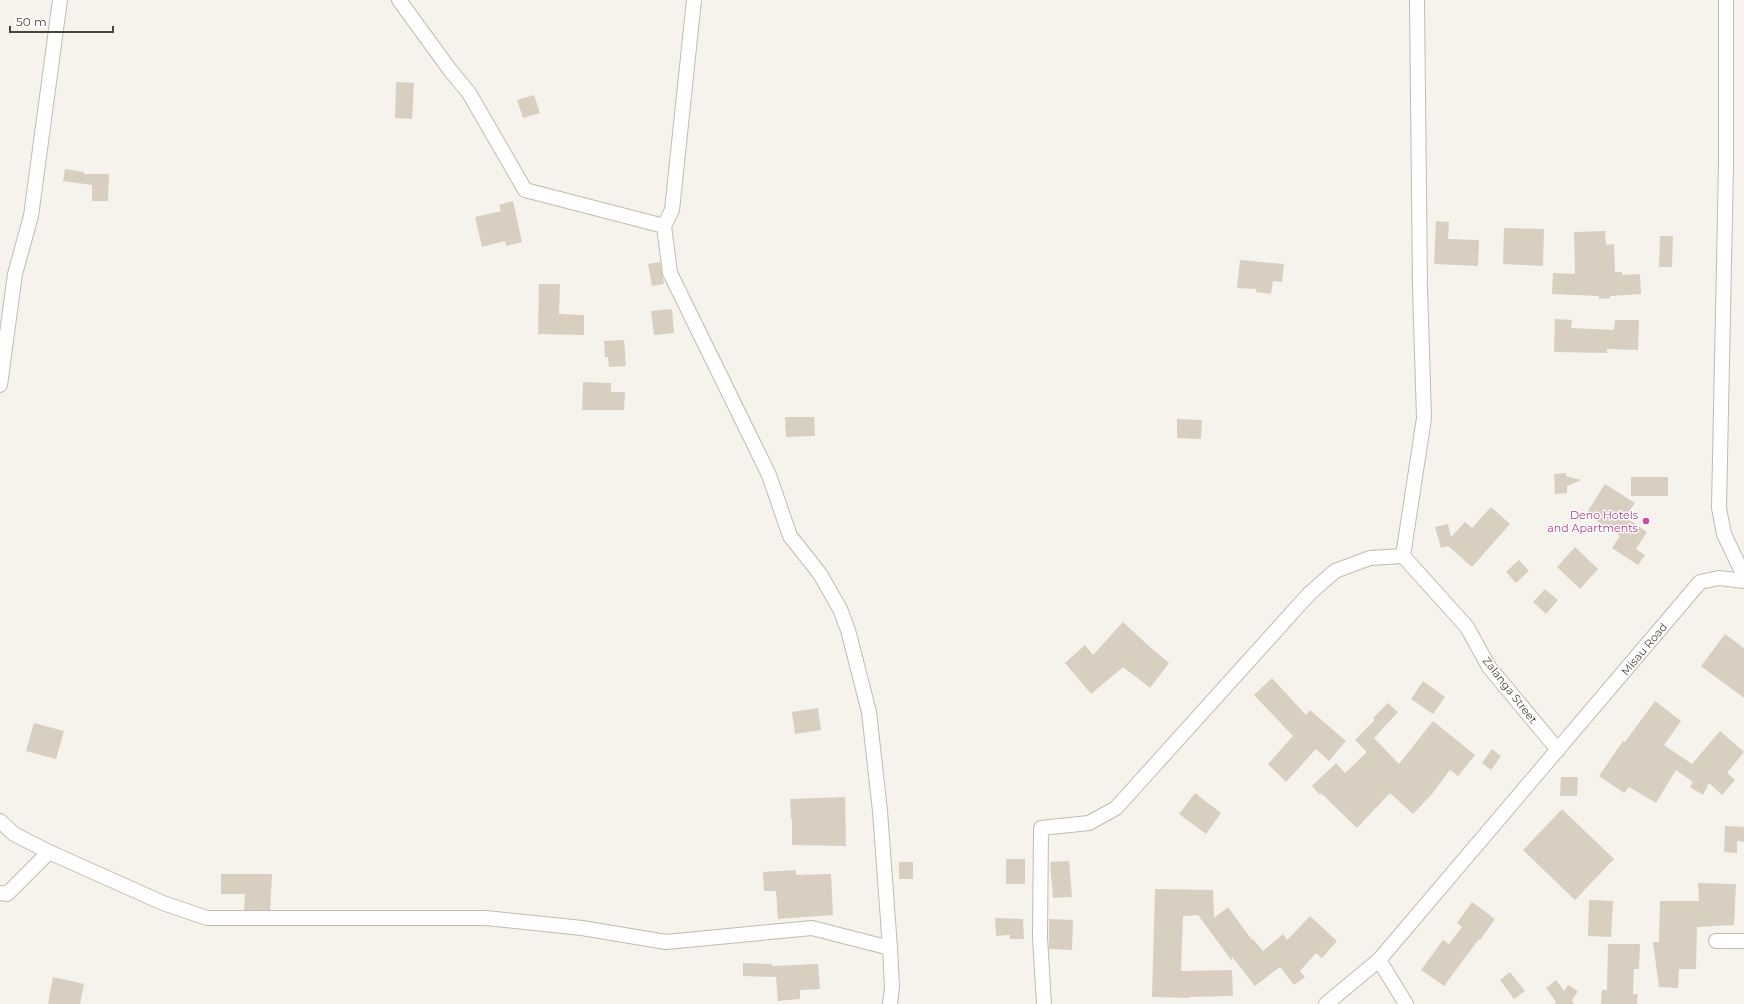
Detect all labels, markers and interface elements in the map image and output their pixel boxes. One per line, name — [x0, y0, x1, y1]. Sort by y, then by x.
scale bar — [10, 8, 113, 34]
text: 50 m — [16, 14, 47, 29]
place label: Deno Hotels and Apartments — [1547, 508, 1639, 535]
marker: Deno Hotels and Apartments — [1641, 516, 1651, 526]
street label: Misau Road — [1618, 620, 1670, 678]
street label: Zalanga Street — [1480, 654, 1541, 727]

